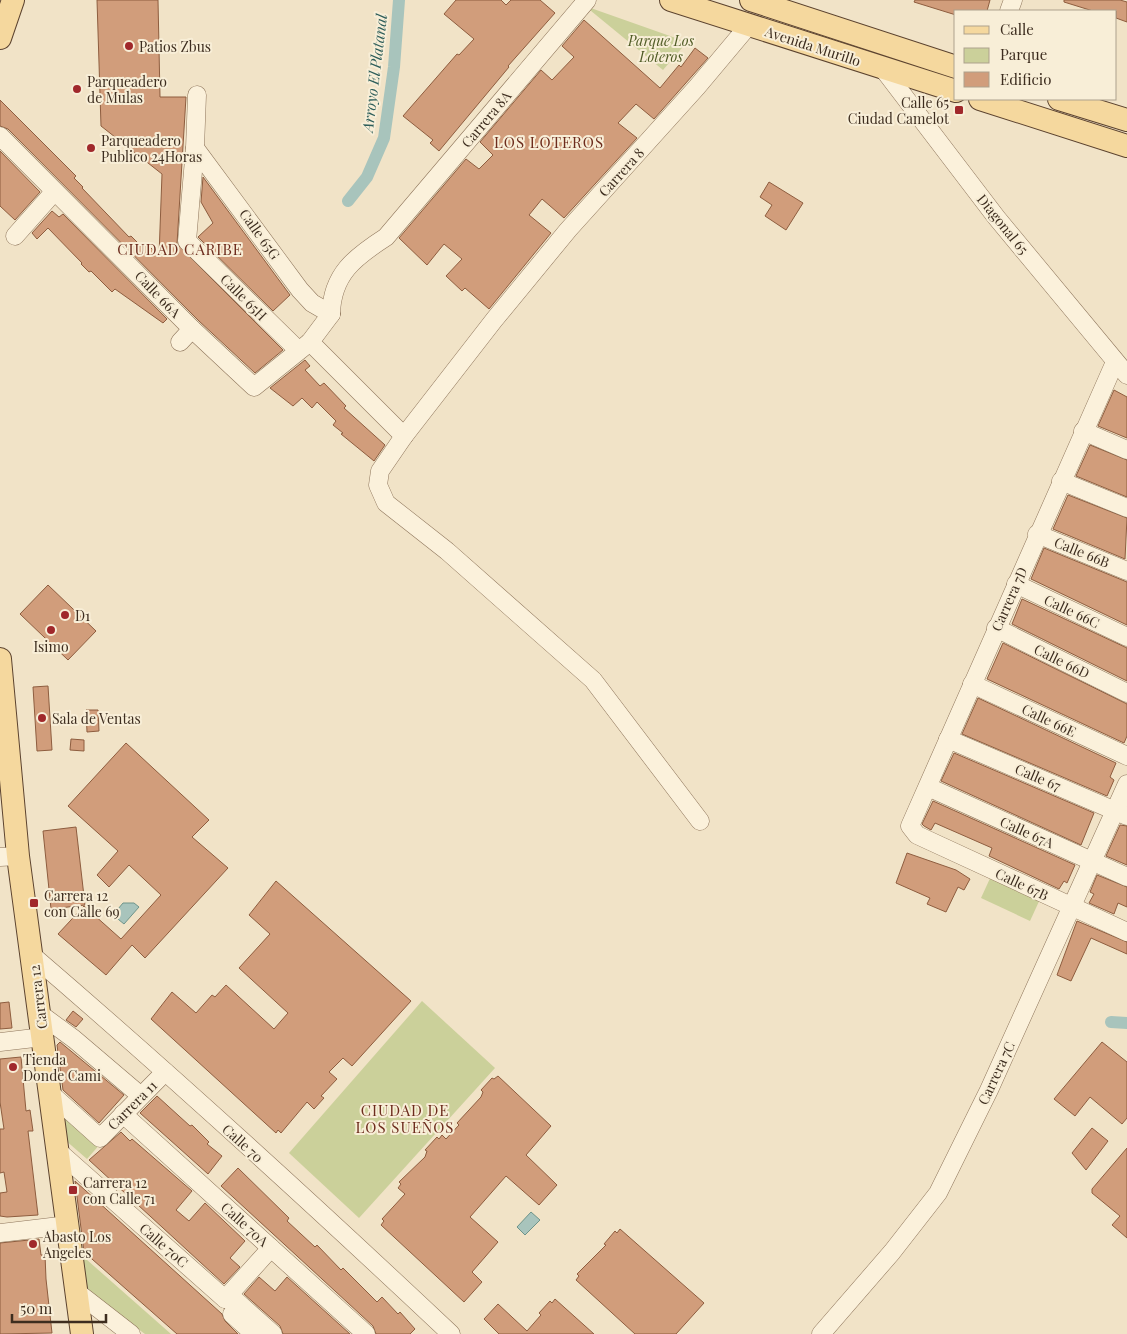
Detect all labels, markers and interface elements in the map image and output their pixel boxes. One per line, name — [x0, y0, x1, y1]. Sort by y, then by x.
legend — [954, 10, 1117, 100]
water label: Arroyo El Platanal — [357, 12, 391, 135]
text: Calle — [1000, 19, 1034, 39]
street label: Avenida Murillo — [762, 21, 864, 71]
park label: Parque Los Loteros — [627, 31, 695, 66]
place label: Patios Zbus — [139, 37, 211, 56]
marker: Patios Zbus — [123, 40, 135, 52]
text: Parque — [1000, 44, 1047, 64]
text: Edificio — [1000, 69, 1051, 89]
place label: Parqueadero de Mulas — [87, 72, 167, 107]
marker: Parqueadero de Mulas — [71, 83, 83, 95]
street label: Carrera 8A — [457, 87, 515, 151]
place label: Calle 65 Ciudad Camelot — [848, 93, 950, 128]
marker: Calle 65 Ciudad Camelot — [953, 104, 965, 116]
place label: Parqueadero Publico 24Horas — [101, 131, 202, 166]
district label: LOS LOTEROS — [494, 132, 604, 152]
marker: Parqueadero Publico 24Horas — [85, 142, 97, 154]
street label: Carrera 8 — [594, 143, 648, 201]
street label: Diagonal 65 — [973, 190, 1033, 258]
street label: Calle 65G — [235, 205, 285, 263]
district label: CIUDAD CARIBE — [117, 239, 243, 259]
street label: Calle 66A — [131, 266, 185, 322]
street label: Calle 65H — [217, 270, 272, 325]
street label: Calle 66B — [1051, 532, 1113, 572]
street label: Carrera 7D — [986, 564, 1032, 634]
street label: Calle 66C — [1041, 590, 1103, 632]
place label: D1 — [75, 606, 90, 625]
marker: D1 — [59, 609, 71, 621]
marker: Isimo — [45, 624, 57, 636]
place label: Isimo — [33, 637, 69, 656]
street label: Calle 66D — [1031, 639, 1093, 683]
street label: Calle 66E — [1019, 699, 1079, 741]
place label: Sala de Ventas — [52, 709, 141, 728]
marker: Sala de Ventas — [36, 712, 48, 724]
street label: Calle 67 — [1012, 759, 1064, 795]
street label: Calle 67A — [997, 812, 1057, 852]
street label: Calle 67B — [992, 863, 1052, 905]
place label: Carrera 12 con Calle 69 — [44, 886, 120, 921]
marker: Carrera 12 con Calle 69 — [28, 897, 40, 909]
street label: Carrera 12 — [25, 964, 51, 1030]
street label: Carrera 7C — [973, 1038, 1019, 1108]
place label: Tienda Donde Cami — [23, 1050, 101, 1085]
marker: Tienda Donde Cami — [7, 1061, 19, 1073]
street label: Carrera 11 — [103, 1076, 161, 1134]
district label: CIUDAD DE LOS SUEÑOS — [356, 1100, 454, 1137]
street label: Calle 70 — [218, 1119, 268, 1167]
place label: Carrera 12 con Calle 71 — [83, 1173, 155, 1208]
marker: Carrera 12 con Calle 71 — [67, 1184, 79, 1196]
street label: Calle 70A — [217, 1198, 273, 1251]
street label: Calle 70C — [136, 1219, 192, 1271]
place label: Abasto Los Angeles — [42, 1227, 111, 1262]
marker: Abasto Los Angeles — [27, 1238, 39, 1250]
scale bar — [12, 1292, 106, 1324]
text: 50 m — [20, 1298, 53, 1318]

